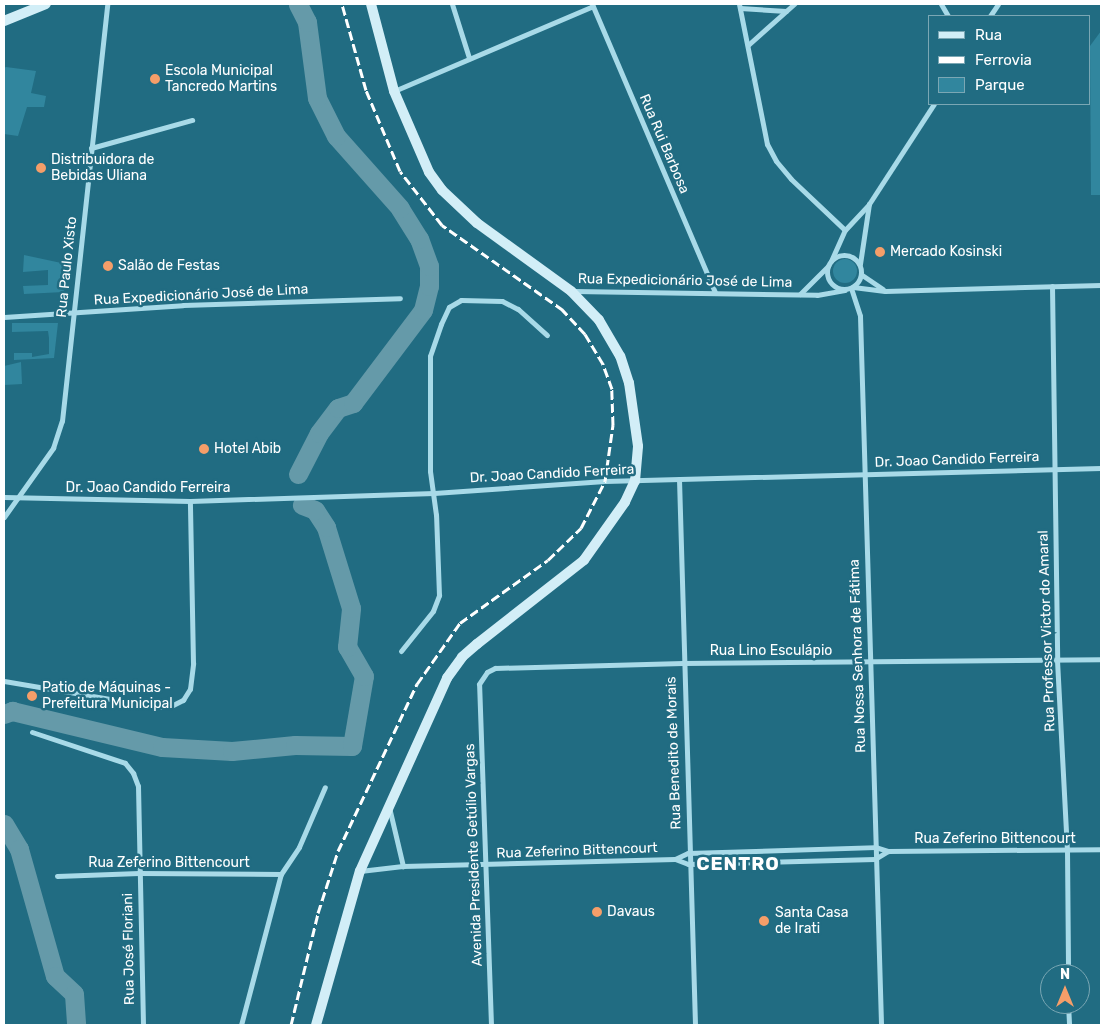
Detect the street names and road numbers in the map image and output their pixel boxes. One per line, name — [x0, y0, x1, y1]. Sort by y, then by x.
street label: Rua Rui Barbosa — [635, 92, 693, 196]
street label: Rua Paulo Xisto — [53, 216, 81, 318]
street label: Rua Expedicionário José de Lima — [578, 271, 792, 291]
street label: Rua Expedicionário José de Lima — [93, 281, 309, 309]
street label: Dr. Joao Candido Ferreira — [874, 449, 1040, 471]
street label: Dr. Joao Candido Ferreira — [469, 461, 635, 487]
street label: Dr. Joao Candido Ferreira — [66, 480, 230, 496]
street label: Rua Professor Victor do Amaral — [1035, 529, 1059, 733]
street label: Rua Nossa Senhora de Fátima — [846, 559, 870, 753]
street label: Rua Lino Esculápio — [710, 643, 832, 659]
street label: Rua Benedito de Morais — [663, 676, 685, 830]
street label: Avenida Presidente Getúlio Vargas — [462, 743, 486, 967]
street label: Rua Zeferino Bittencourt — [914, 831, 1076, 847]
street label: Rua Zeferino Bittencourt — [496, 840, 658, 862]
street label: Rua Zeferino Bittencourt — [88, 855, 250, 871]
street label: Rua José Floriani — [120, 893, 138, 1005]

